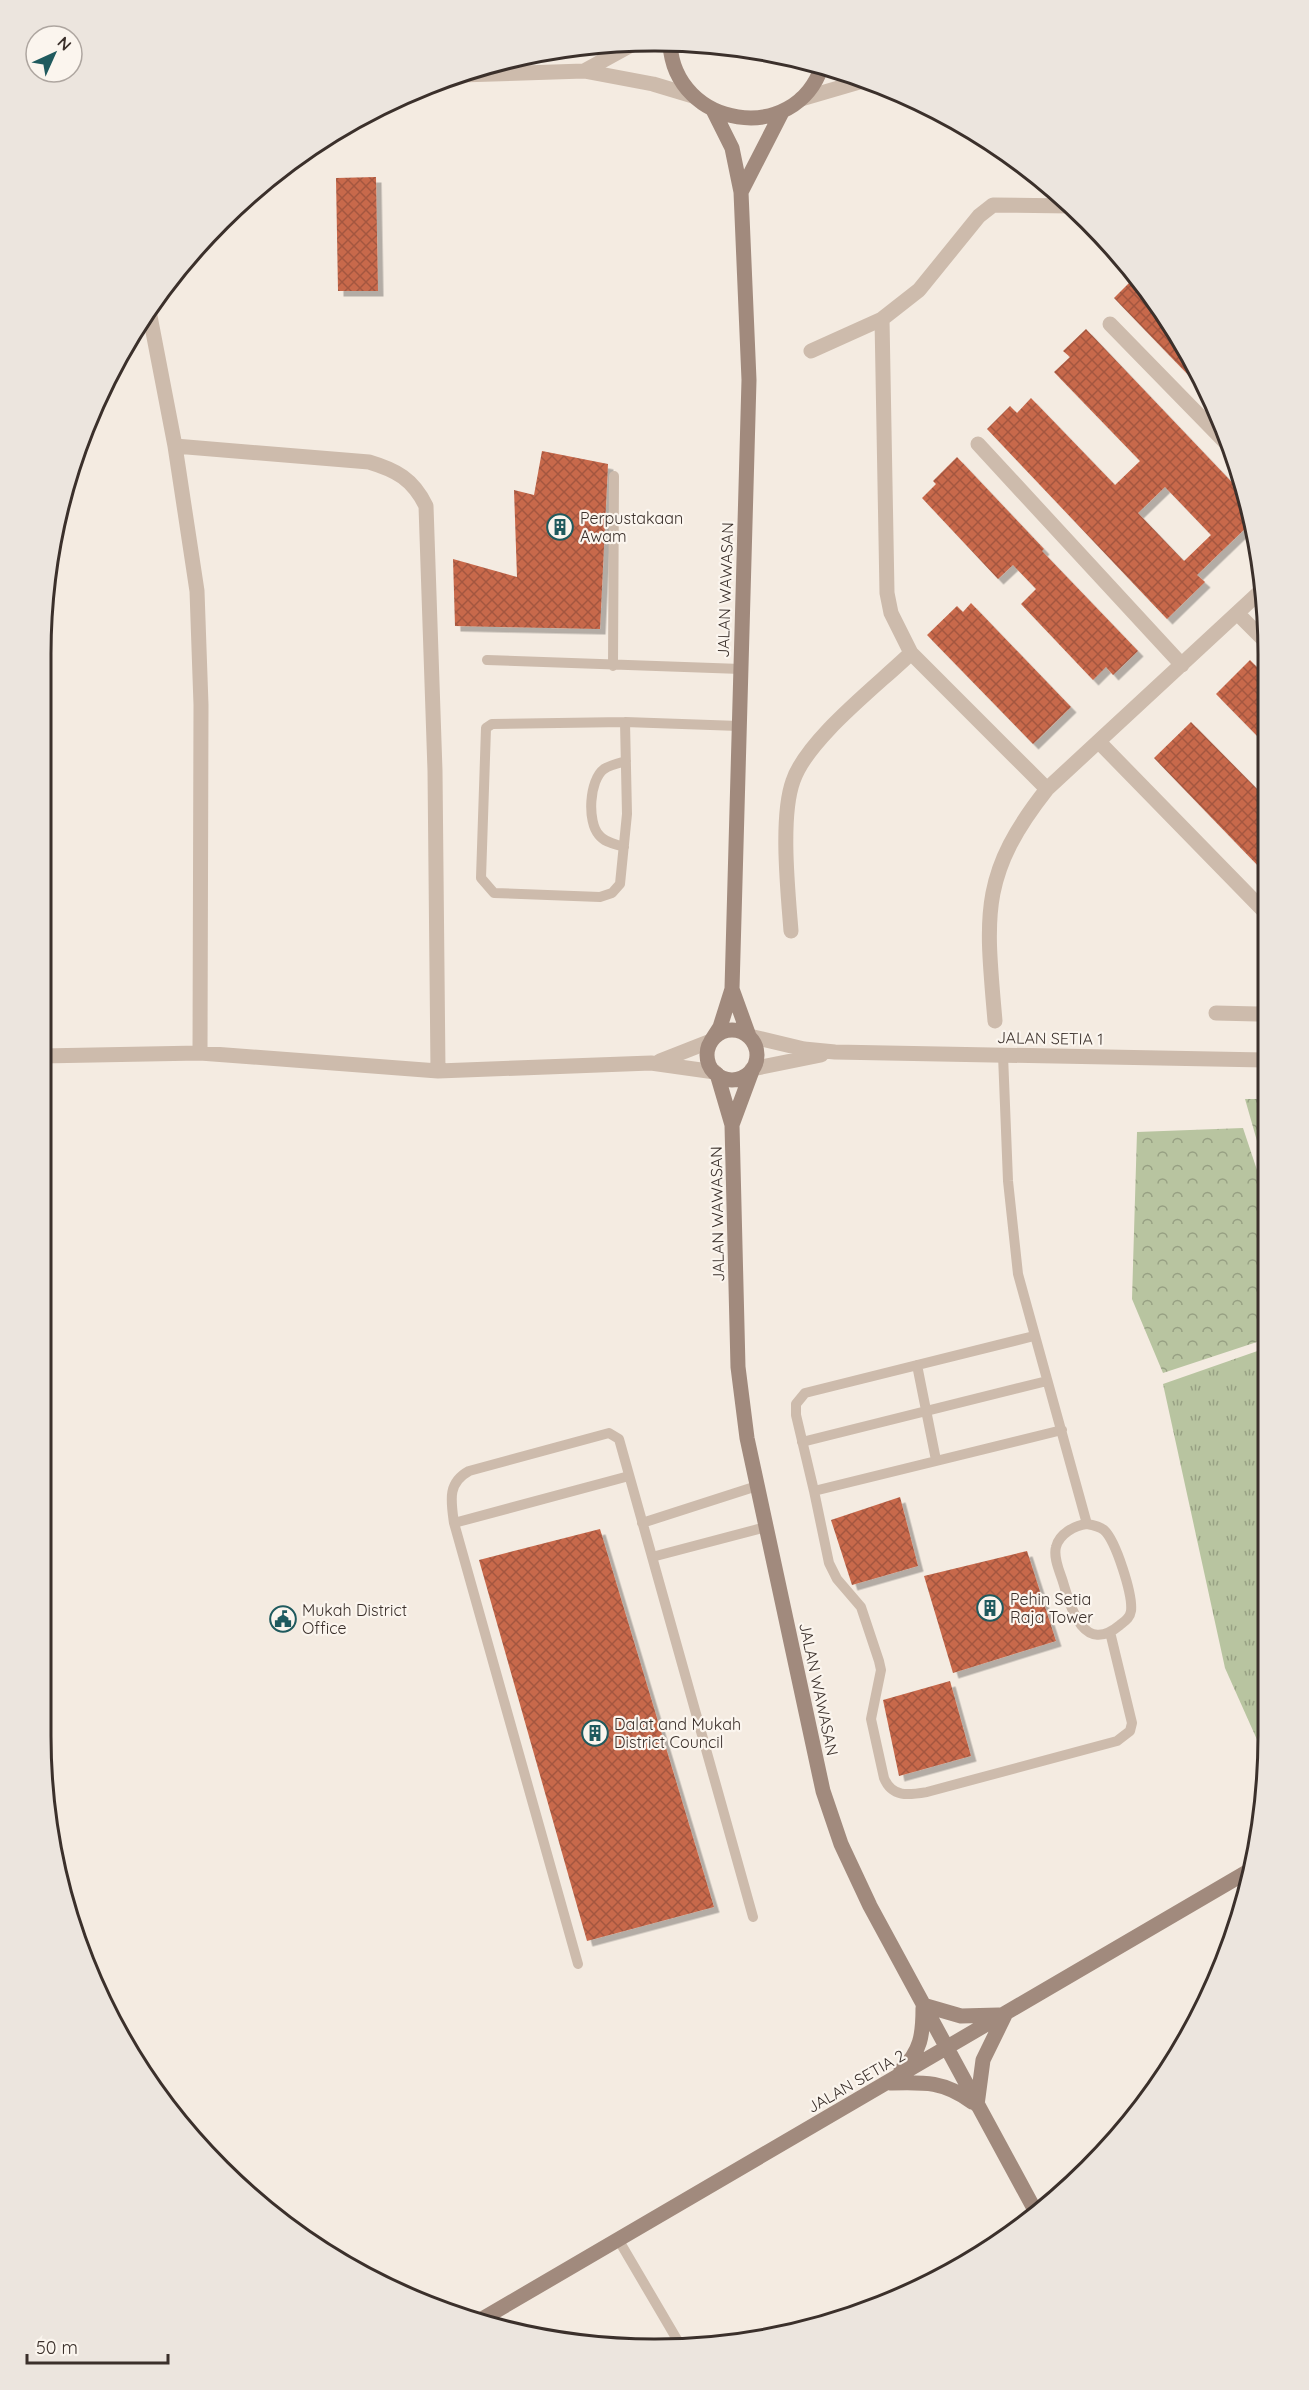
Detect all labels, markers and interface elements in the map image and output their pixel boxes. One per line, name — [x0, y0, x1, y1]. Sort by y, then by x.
north arrow — [24, 24, 84, 84]
text: N — [53, 32, 76, 55]
place label: Perpustakaan Awam — [580, 508, 683, 546]
building icon: Perpustakaan Awam — [545, 512, 575, 542]
street label: JALAN WAWASAN — [713, 522, 737, 658]
street label: JALAN SETIA 1 — [997, 1027, 1103, 1049]
street label: JALAN WAWASAN — [706, 1146, 728, 1282]
place label: Pehin Setia Raja Tower — [1010, 1589, 1094, 1627]
building icon: Pehin Setia Raja Tower — [975, 1593, 1005, 1623]
place label: Mukah District Office — [302, 1600, 407, 1638]
public building icon: Mukah District Office — [268, 1604, 298, 1634]
street label: JALAN WAWASAN — [795, 1621, 843, 1757]
place label: Dalat and Mukah District Council — [614, 1714, 741, 1752]
building icon: Dalat and Mukah District Council — [580, 1718, 610, 1748]
street label: JALAN SETIA 2 — [804, 2045, 909, 2117]
scale bar — [27, 2327, 168, 2365]
text: 50 m — [36, 2336, 78, 2359]

